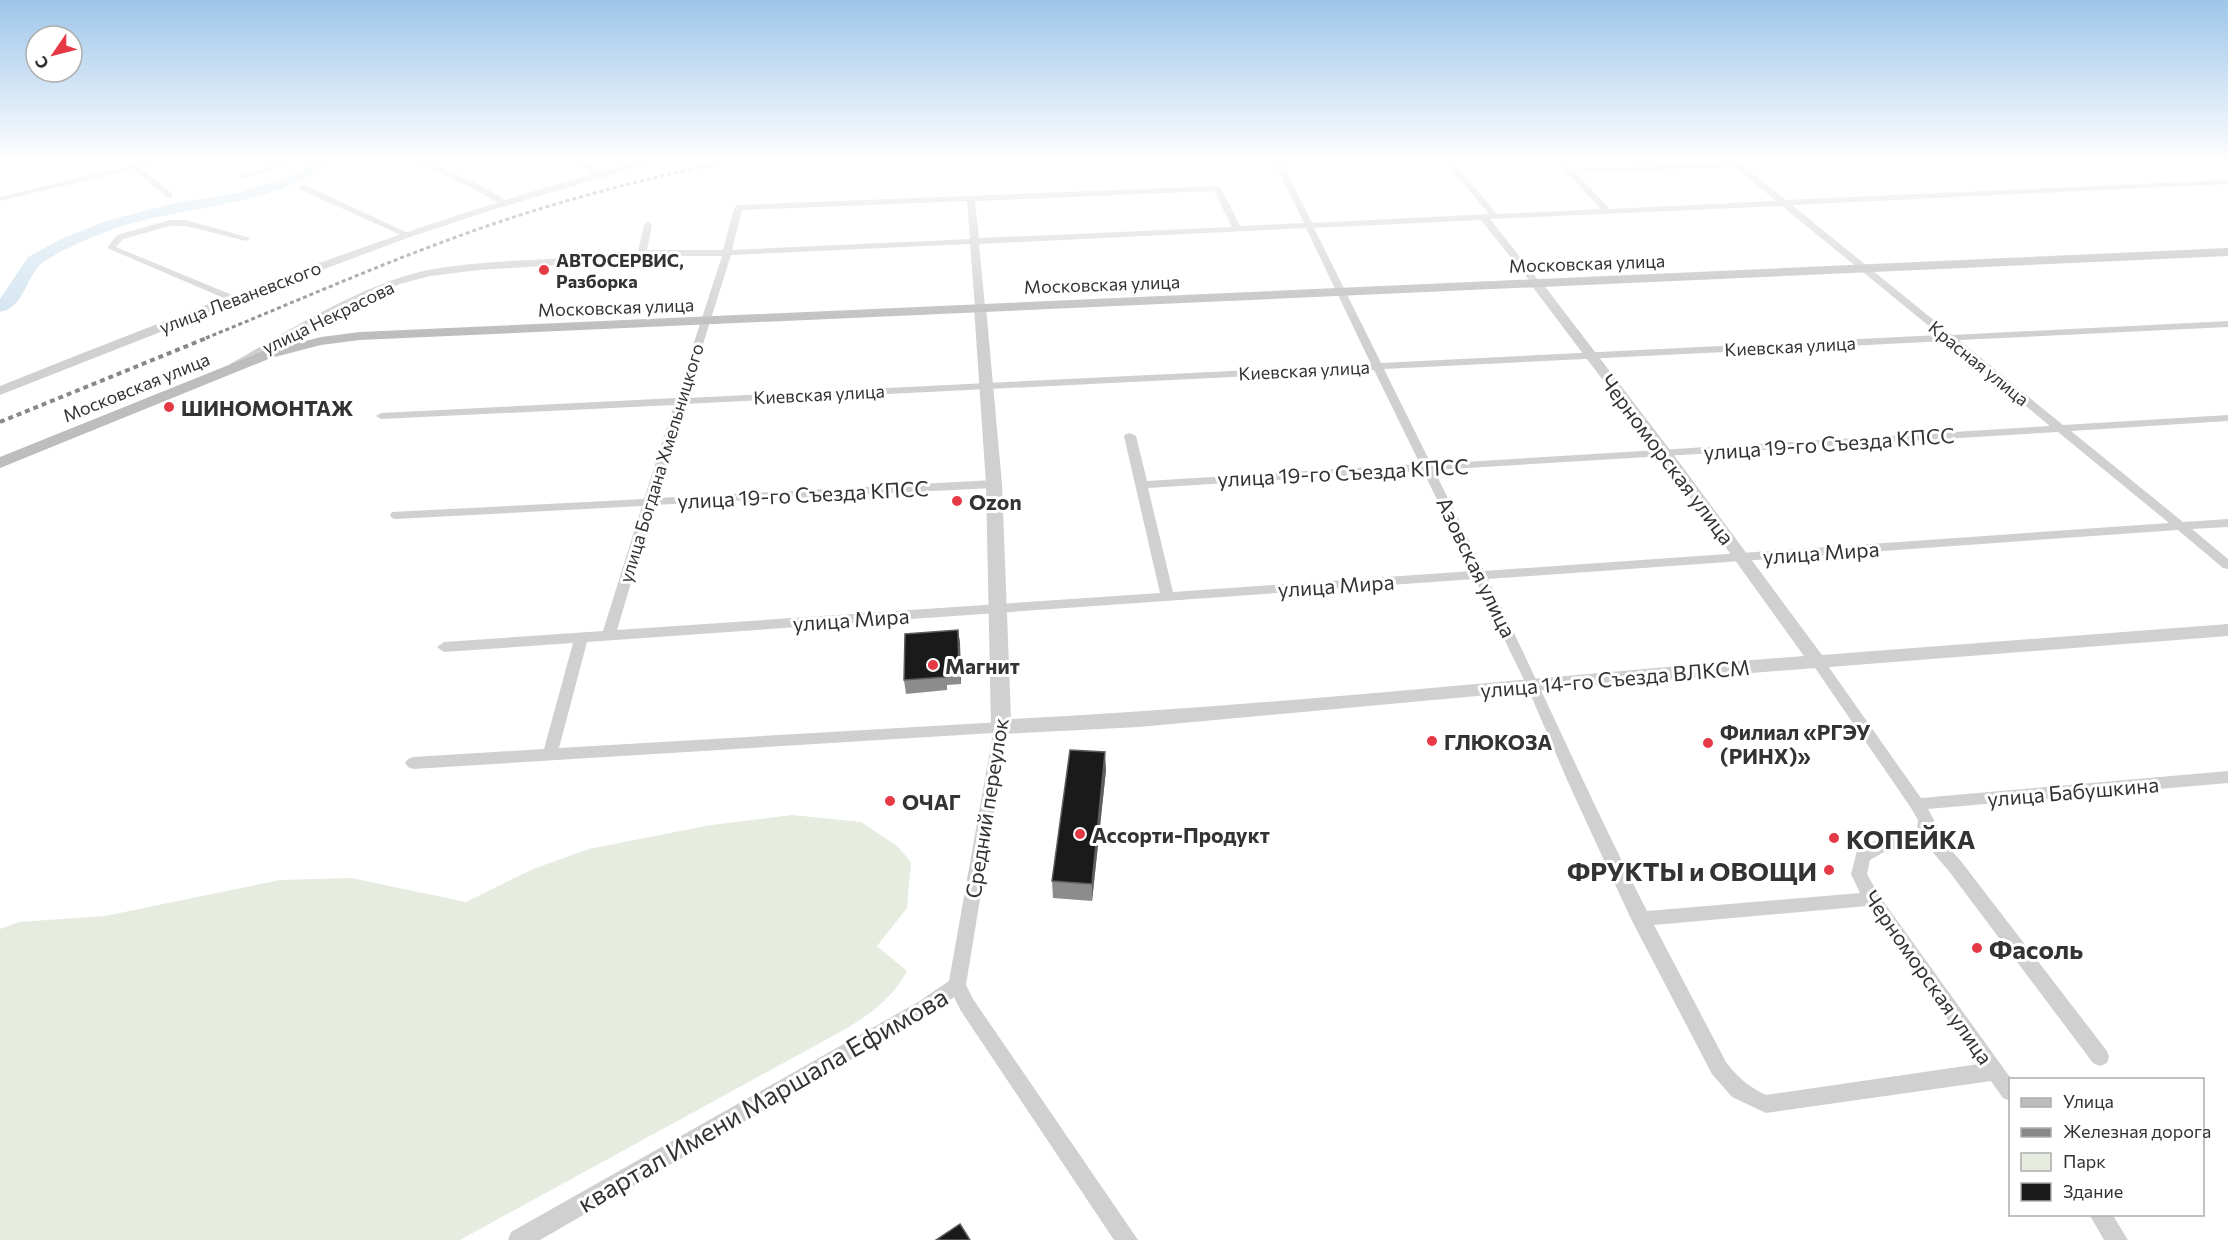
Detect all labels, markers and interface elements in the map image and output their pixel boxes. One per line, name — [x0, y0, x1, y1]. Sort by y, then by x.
north arrow — [24, 24, 84, 84]
text: С — [30, 53, 52, 73]
place label: АВТОСЕРВИС, Разборка — [556, 249, 684, 292]
street label: Московская улица — [1508, 249, 1666, 277]
street label: улица Леваневского — [156, 256, 324, 338]
marker: АВТОСЕРВИС, Разборка — [537, 263, 551, 277]
street label: Московская улица — [1023, 270, 1181, 298]
street label: улица Некрасова — [259, 276, 397, 358]
street label: Московская улица — [537, 293, 695, 321]
street label: Красная улица — [1924, 316, 2034, 410]
street label: Киевская улица — [1724, 332, 1856, 360]
street label: улица Богдана Хмельницкого — [614, 341, 708, 585]
street label: Московская улица — [59, 348, 213, 426]
street label: Киевская улица — [1238, 356, 1370, 384]
street label: Черноморская улица — [1596, 369, 1740, 549]
street label: Киевская улица — [753, 380, 885, 408]
place label: ШИНОМОНТАЖ — [181, 395, 353, 420]
marker: ШИНОМОНТАЖ — [162, 400, 176, 414]
street label: улица 19-го Съезда КПСС — [1703, 422, 1955, 464]
street label: улица 19-го Съезда КПСС — [1217, 453, 1469, 491]
street label: улица 19-го Съезда КПСС — [677, 475, 929, 513]
place label: Ozon — [969, 489, 1022, 514]
street label: Азовская улица — [1432, 493, 1522, 641]
marker: Ozon — [950, 494, 964, 508]
street label: улица Мира — [1762, 535, 1880, 569]
street label: улица Мира — [1277, 568, 1395, 602]
street label: улица Мира — [792, 602, 910, 636]
place label: Магнит — [945, 653, 1020, 678]
street label: улица 14-го Съезда ВЛКСМ — [1479, 654, 1751, 702]
marker: Магнит — [926, 658, 940, 672]
street label: Средний переулок — [959, 716, 1013, 900]
place label: Филиал «РГЭУ (РИНХ)» — [1720, 719, 1871, 768]
place label: ГЛЮКОЗА — [1444, 729, 1552, 754]
marker: ГЛЮКОЗА — [1425, 734, 1439, 748]
marker: Филиал «РГЭУ (РИНХ)» — [1701, 736, 1715, 750]
street label: улица Бабушкина — [1986, 771, 2160, 811]
place label: ОЧАГ — [902, 789, 961, 814]
marker: ОЧАГ — [883, 794, 897, 808]
place label: Ассорти-Продукт — [1092, 822, 1270, 847]
place label: КОПЕЙКА — [1846, 823, 1976, 854]
marker: Ассорти-Продукт — [1073, 827, 1087, 841]
marker: КОПЕЙКА — [1827, 831, 1841, 845]
place label: ФРУКТЫ и ОВОЩИ — [1567, 855, 1817, 886]
marker: ФРУКТЫ и ОВОЩИ — [1822, 863, 1836, 877]
street label: Черноморская улица — [1859, 885, 1999, 1069]
place label: Фасоль — [1989, 933, 2083, 964]
marker: Фасоль — [1970, 941, 1984, 955]
street label: квартал Имени Маршала Ефимова — [571, 980, 953, 1218]
legend — [2009, 1078, 2204, 1216]
text: Улица — [2063, 1090, 2114, 1112]
text: Железная дорога — [2063, 1120, 2211, 1142]
text: Парк — [2063, 1150, 2106, 1172]
text: Здание — [2063, 1180, 2123, 1202]

